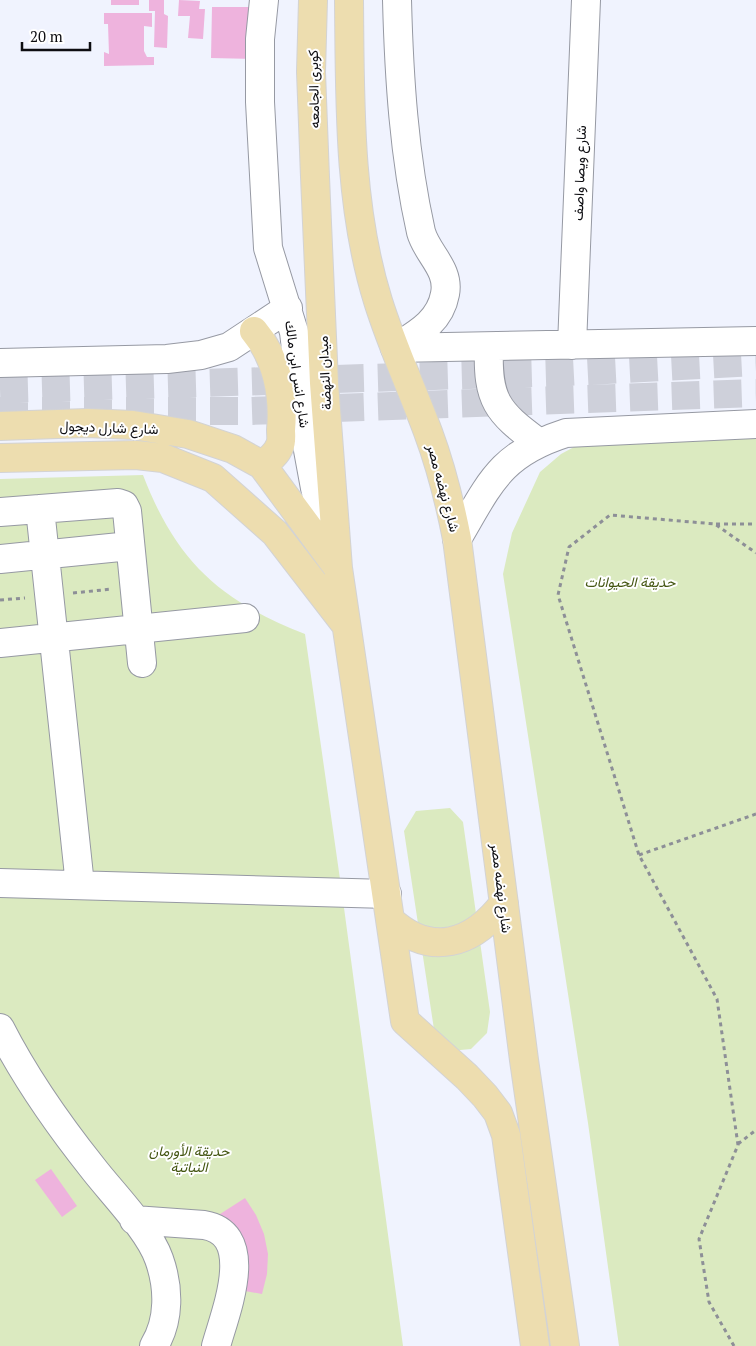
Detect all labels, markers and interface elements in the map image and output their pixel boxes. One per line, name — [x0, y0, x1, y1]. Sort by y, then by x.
scale bar — [22, 20, 90, 52]
text: 20 m — [30, 26, 63, 46]
street label: كوبرى الجامعه — [303, 50, 323, 128]
street label: شارع ويصا واصف — [568, 125, 592, 221]
street label: شارع انس ابن مالك — [279, 319, 315, 429]
street label: ميدان النهضة — [313, 335, 335, 411]
street label: شارع شارل ديجول — [59, 416, 159, 440]
street label: شارع نهضه مصر — [421, 441, 465, 535]
park label: حديقة الحيوانات — [585, 572, 676, 591]
street label: شارع نهضه مصر — [485, 841, 517, 934]
park label: حديقة الأورمان النباتية — [149, 1141, 230, 1176]

